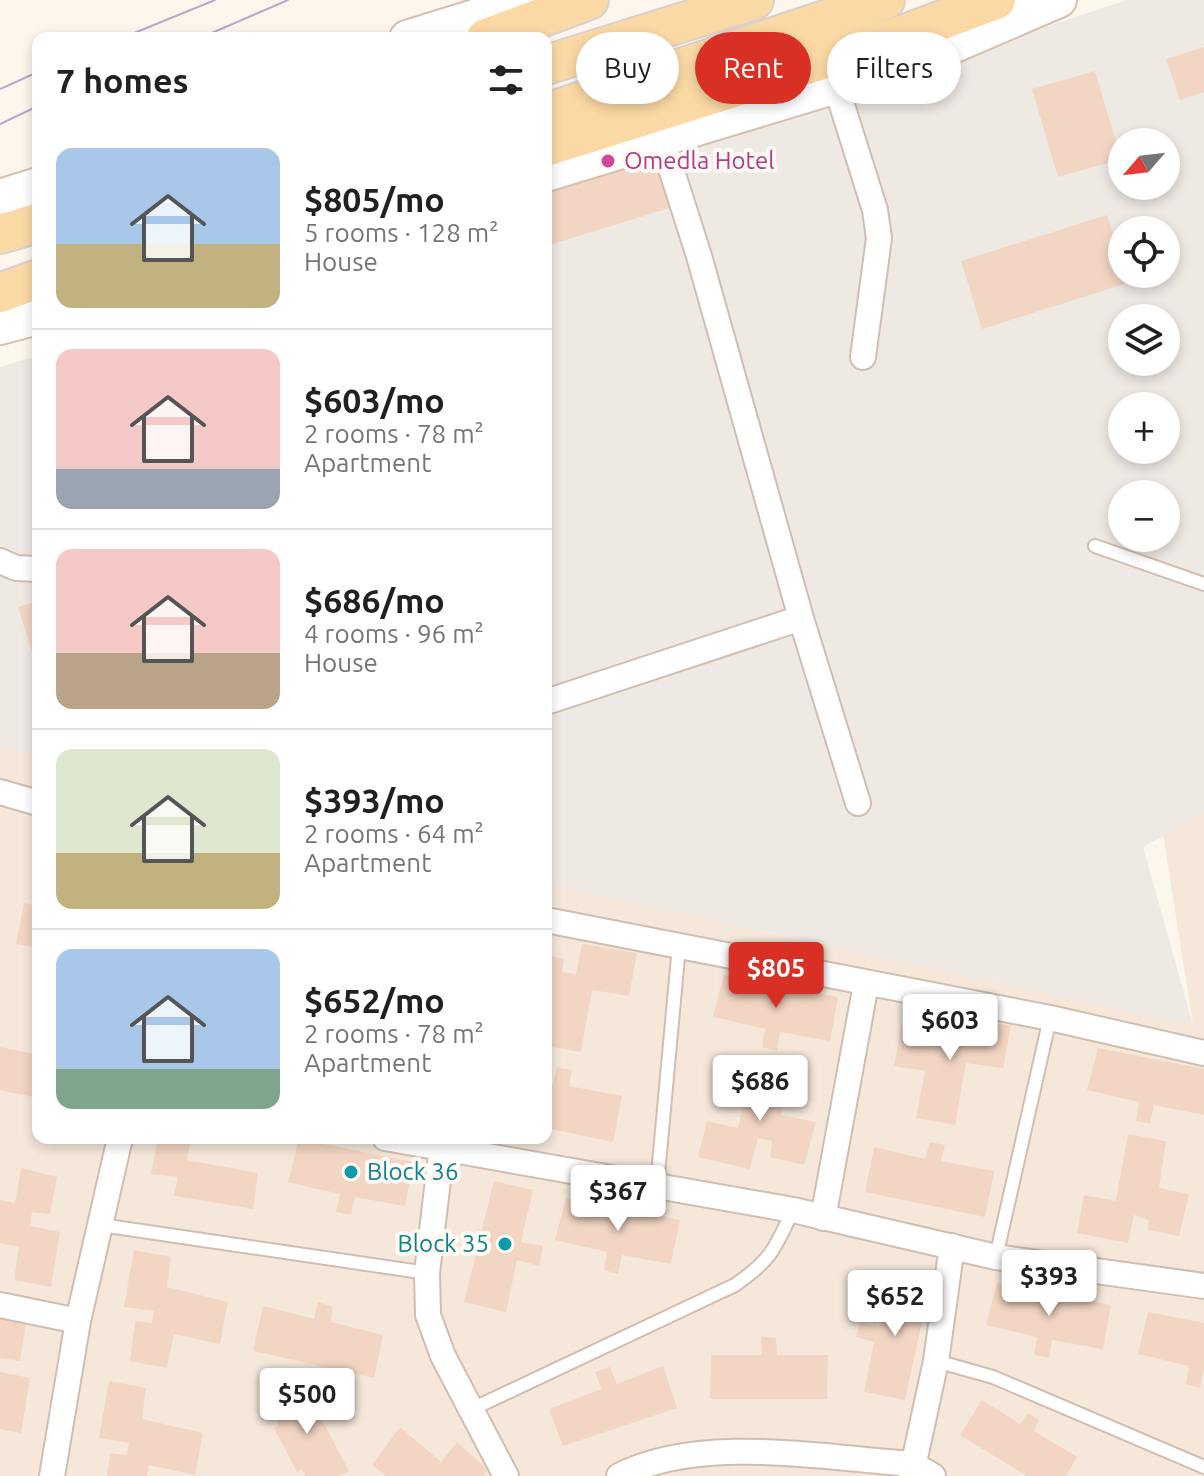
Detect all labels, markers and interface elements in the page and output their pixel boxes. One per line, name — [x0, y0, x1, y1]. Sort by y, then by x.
chip: Buy — [576, 32, 679, 104]
chip: Rent — [695, 32, 811, 104]
chip: Filters — [827, 32, 961, 104]
icon: filters — [484, 58, 528, 102]
text: 7 homes — [56, 61, 189, 99]
north arrow — [1108, 128, 1180, 200]
map controls — [1108, 128, 1180, 552]
place label: Omedla Hotel — [624, 147, 774, 174]
marker: Omedla Hotel — [599, 152, 617, 170]
icon: home — [120, 180, 216, 276]
text: $805/mo — [304, 180, 445, 218]
button: locate — [1108, 216, 1180, 288]
text: 5 rooms · 128 m² — [304, 218, 499, 247]
text: House — [304, 247, 378, 276]
button: layers — [1108, 304, 1180, 376]
icon: home — [120, 381, 216, 477]
text: $603/mo — [304, 381, 445, 419]
button: + — [1108, 392, 1180, 464]
text: 2 rooms · 78 m² — [304, 419, 484, 448]
text: Apartment — [304, 448, 431, 477]
button: − — [1108, 480, 1180, 552]
icon: home — [120, 581, 216, 677]
text: $686/mo — [304, 581, 445, 619]
text: 4 rooms · 96 m² — [304, 619, 484, 648]
text: House — [304, 648, 378, 677]
icon: home — [120, 781, 216, 877]
text: $393/mo — [304, 781, 445, 819]
text: 2 rooms · 64 m² — [304, 819, 484, 848]
text: Apartment — [304, 848, 431, 877]
pin: $805 — [729, 942, 823, 1010]
text: $805 — [747, 953, 805, 982]
icon: home — [120, 981, 216, 1077]
text: $652/mo — [304, 981, 445, 1019]
pin: $603 — [903, 994, 997, 1062]
text: $603 — [921, 1005, 979, 1034]
text: 2 rooms · 78 m² — [304, 1019, 484, 1048]
text: Apartment — [304, 1048, 431, 1077]
pin: $686 — [713, 1055, 807, 1123]
text: $686 — [731, 1066, 789, 1095]
place label: Block 36 — [367, 1158, 458, 1185]
marker: Block 36 — [342, 1163, 360, 1181]
pin: $367 — [571, 1165, 665, 1233]
text: $367 — [589, 1176, 647, 1205]
place label: Block 35 — [398, 1230, 489, 1257]
marker: Block 35 — [496, 1235, 514, 1253]
pin: $393 — [1002, 1250, 1096, 1318]
text: $393 — [1020, 1261, 1078, 1290]
pin: $652 — [848, 1270, 942, 1338]
text: $652 — [866, 1281, 924, 1310]
pin: $500 — [260, 1368, 354, 1436]
text: $500 — [278, 1379, 336, 1408]

